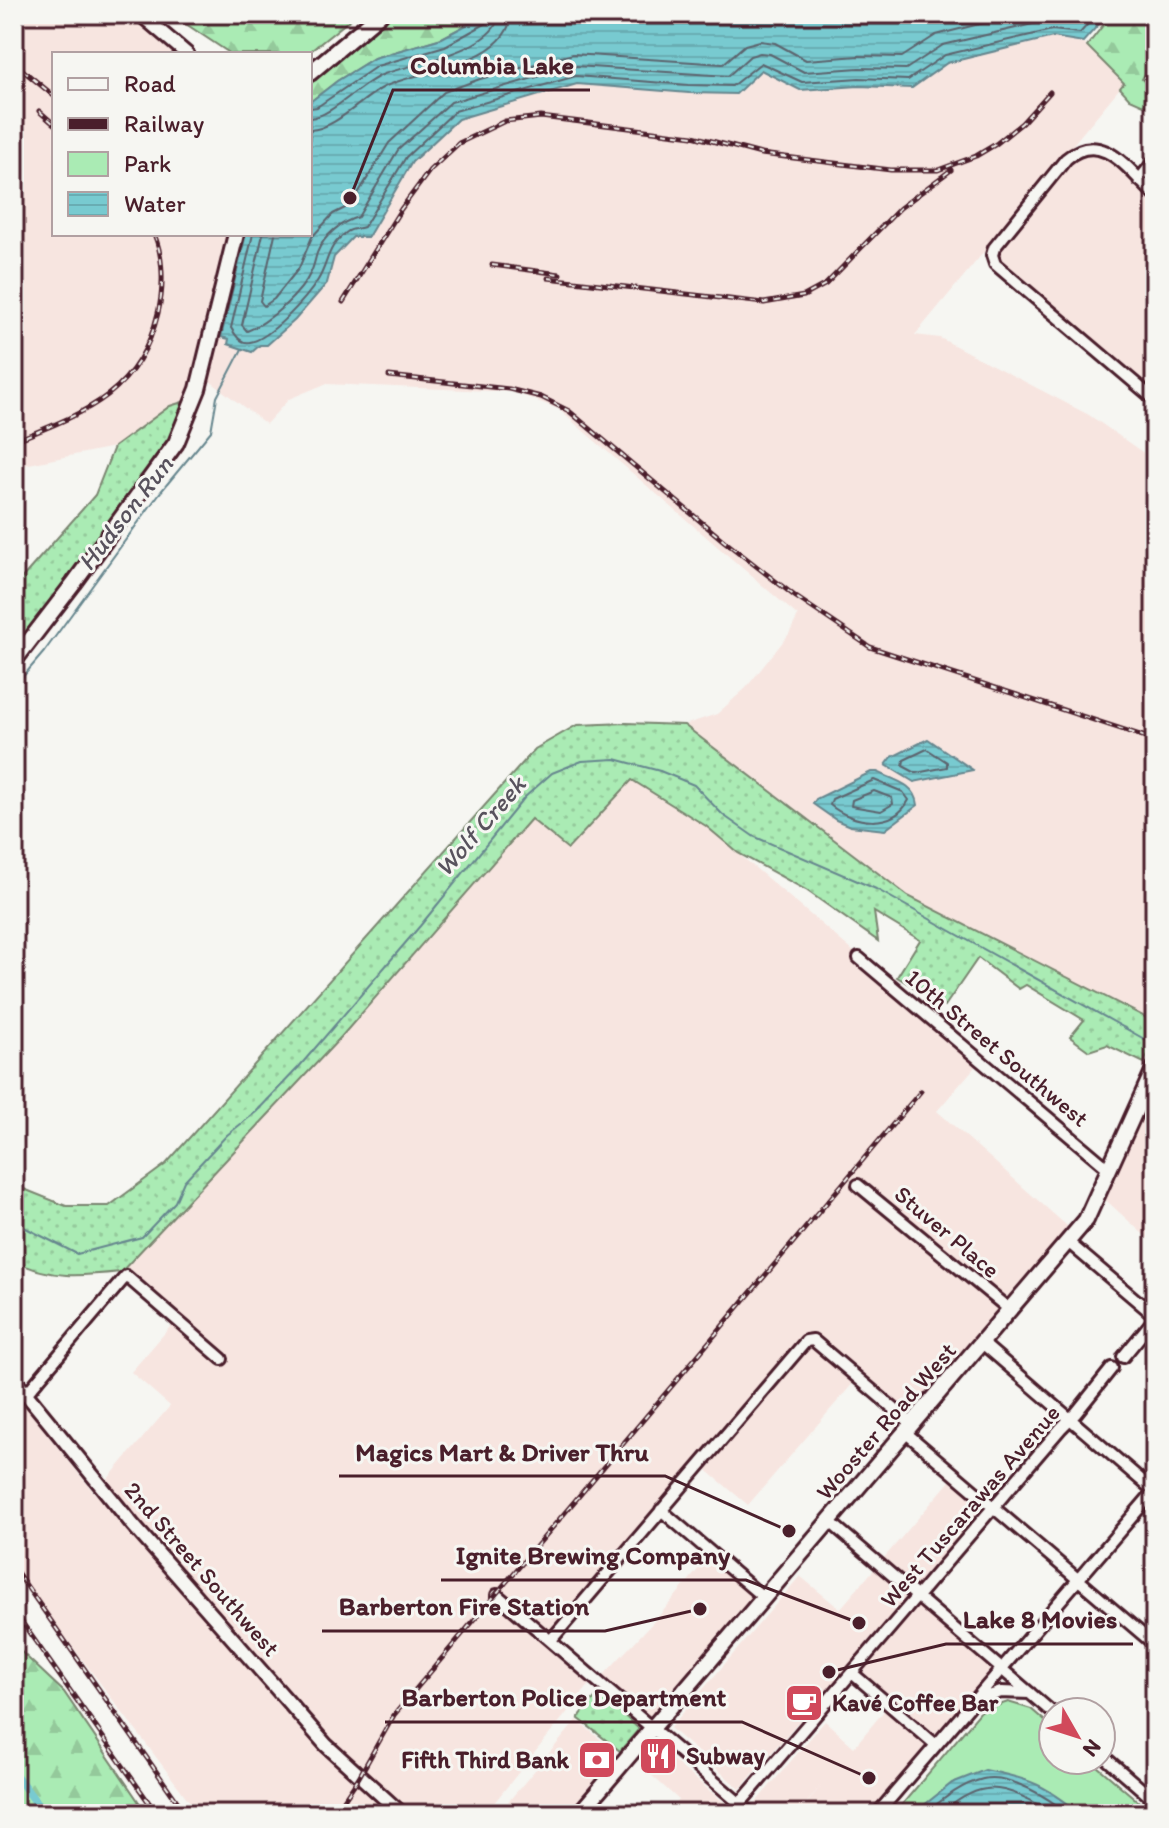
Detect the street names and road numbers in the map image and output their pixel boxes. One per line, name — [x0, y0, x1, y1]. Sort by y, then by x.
street label: 10th Street Southwest — [900, 962, 1095, 1133]
street label: Stuver Place — [889, 1179, 1006, 1284]
street label: Wooster Road West — [809, 1336, 962, 1505]
street label: West Tuscarawas Avenue — [874, 1398, 1066, 1613]
street label: 2nd Street Southwest — [119, 1475, 286, 1662]

